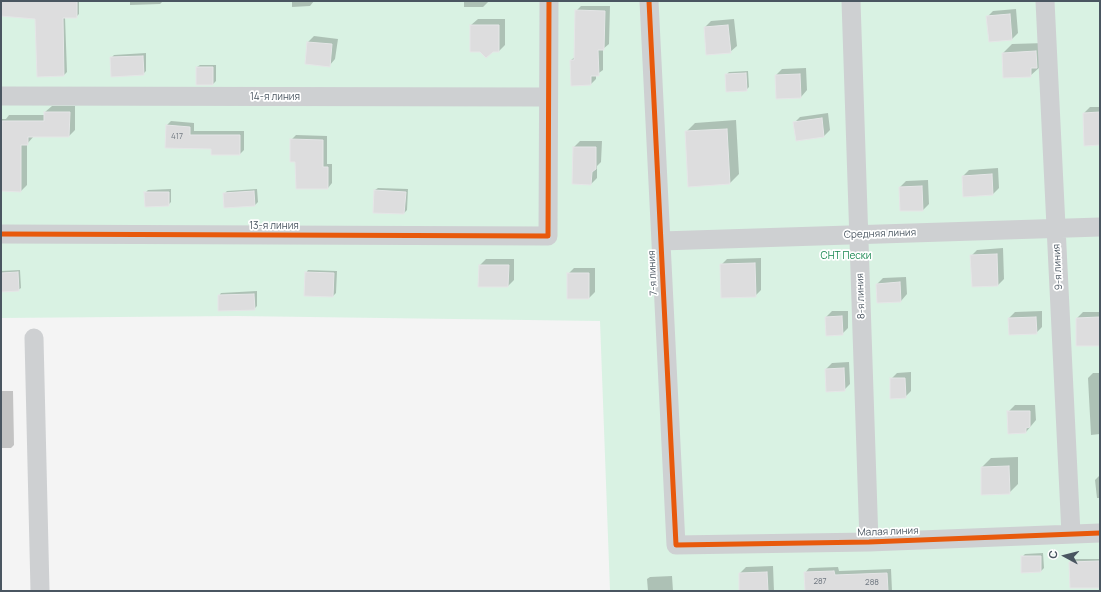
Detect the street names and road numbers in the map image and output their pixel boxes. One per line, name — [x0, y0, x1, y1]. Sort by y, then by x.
street label: 14-я линия — [250, 91, 300, 103]
street label: 13-я линия — [249, 220, 299, 232]
street label: Средняя линия — [844, 227, 916, 241]
street label: 9-я линия — [1051, 243, 1065, 291]
street label: 7-я линия — [646, 250, 660, 296]
street label: 8-я линия — [854, 273, 868, 319]
street label: Малая линия — [857, 525, 919, 539]

